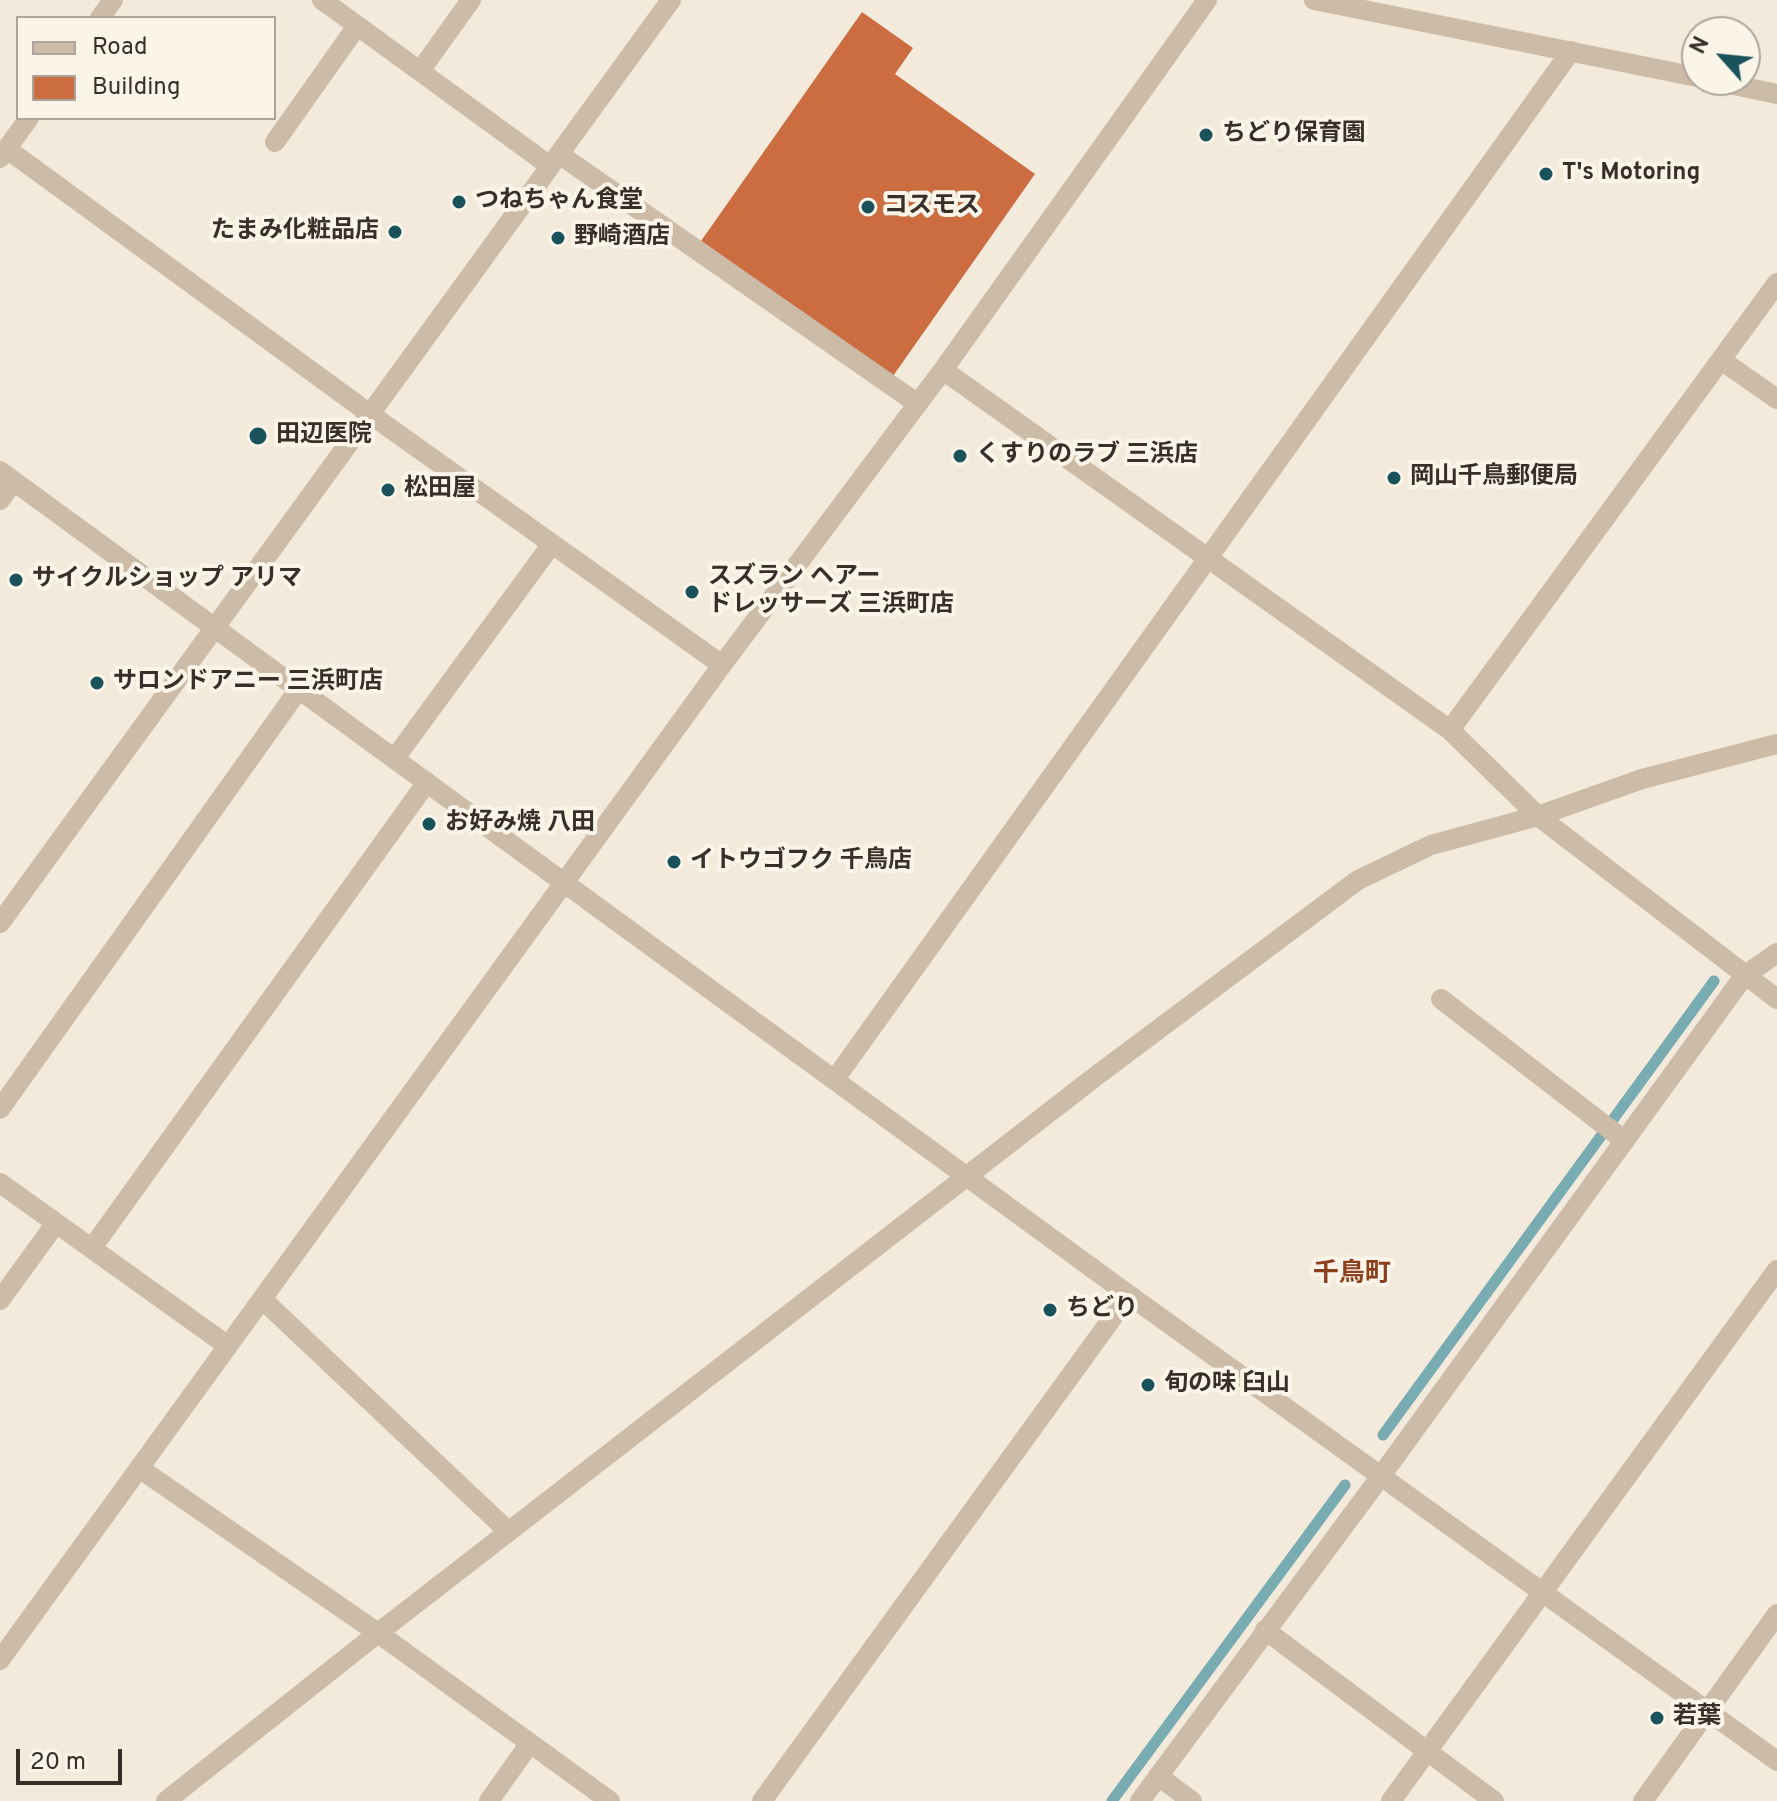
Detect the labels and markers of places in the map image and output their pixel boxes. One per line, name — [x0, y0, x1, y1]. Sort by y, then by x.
place label: ちどり保育園 — [1222, 121, 1366, 149]
marker: ちどり保育園 — [1197, 126, 1215, 144]
place label: T's Motoring — [1562, 160, 1700, 188]
marker: T's Motoring — [1537, 165, 1555, 183]
place label: つねちゃん食堂 — [475, 188, 643, 216]
marker: つねちゃん食堂 — [450, 193, 468, 211]
place label: コスモス — [884, 193, 980, 221]
marker: コスモス — [859, 198, 877, 216]
place label: たまみ化粧品店 — [211, 218, 379, 246]
marker: たまみ化粧品店 — [386, 223, 404, 241]
place label: 野崎酒店 — [574, 224, 670, 252]
marker: 野崎酒店 — [549, 229, 567, 247]
place label: 田辺医院 — [276, 422, 372, 450]
marker: 田辺医院 — [247, 425, 269, 447]
place label: くすりのラブ 三浜店 — [976, 442, 1198, 470]
marker: くすりのラブ 三浜店 — [951, 447, 969, 465]
place label: 岡山千鳥郵便局 — [1410, 464, 1578, 492]
marker: 岡山千鳥郵便局 — [1385, 469, 1403, 487]
place label: 松田屋 — [404, 476, 476, 504]
marker: 松田屋 — [379, 481, 397, 499]
place label: スズラン ヘアー ドレッサーズ 三浜町店 — [708, 564, 954, 620]
place label: サイクルショップ アリマ — [32, 566, 302, 594]
marker: サイクルショップ アリマ — [7, 571, 25, 589]
marker: スズラン ヘアー ドレッサーズ 三浜町店 — [683, 583, 701, 601]
place label: サロンドアニー 三浜町店 — [113, 669, 383, 697]
marker: サロンドアニー 三浜町店 — [88, 674, 106, 692]
place label: お好み焼 八田 — [445, 810, 595, 838]
marker: お好み焼 八田 — [420, 815, 438, 833]
place label: イトウゴフク 千鳥店 — [690, 848, 912, 876]
marker: イトウゴフク 千鳥店 — [665, 853, 683, 871]
place label: ちどり — [1066, 1296, 1138, 1324]
marker: ちどり — [1041, 1301, 1059, 1319]
place label: 旬の味 臼山 — [1164, 1371, 1290, 1399]
marker: 旬の味 臼山 — [1139, 1376, 1157, 1394]
place label: 若葉 — [1673, 1704, 1721, 1732]
marker: 若葉 — [1648, 1709, 1666, 1727]

